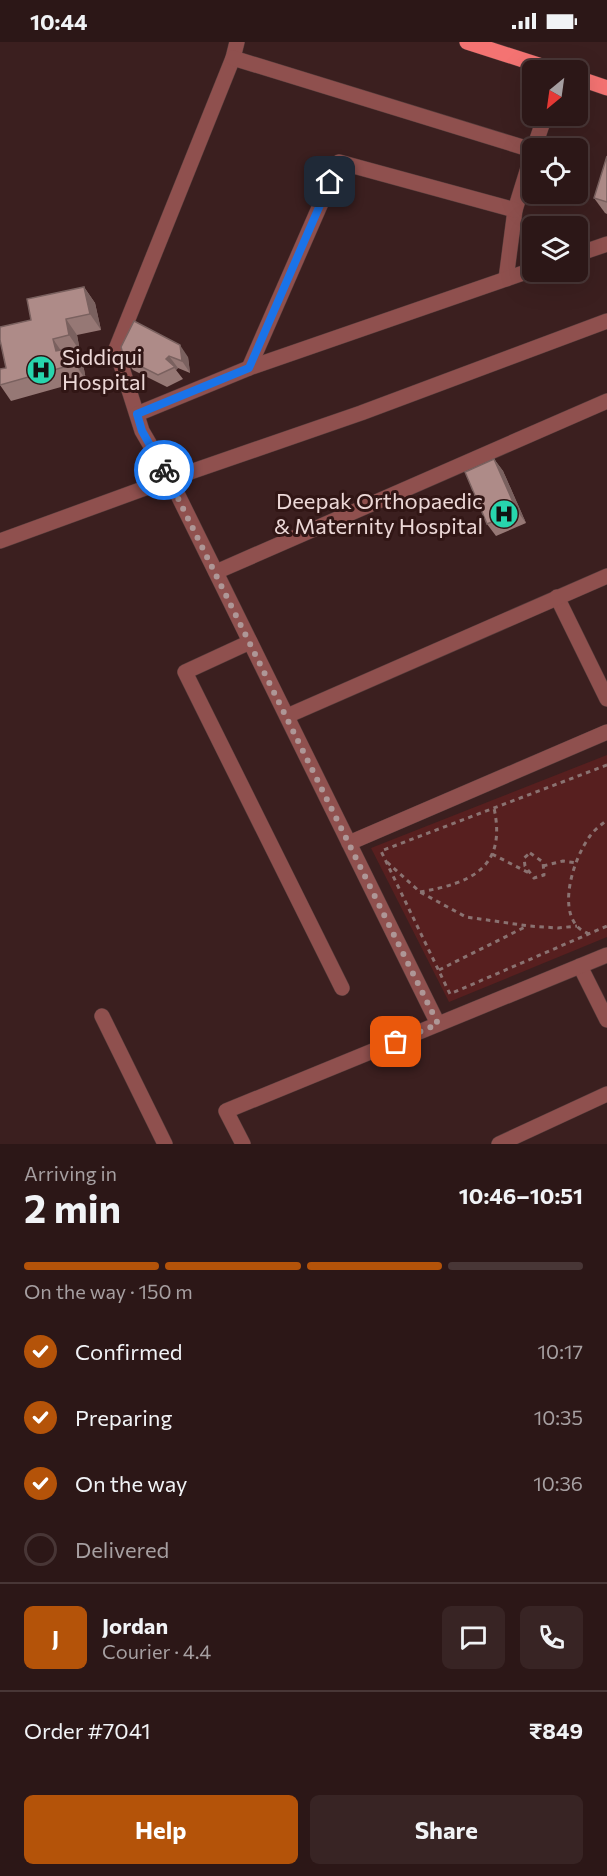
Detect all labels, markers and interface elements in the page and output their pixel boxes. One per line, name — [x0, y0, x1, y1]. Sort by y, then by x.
text: 10:44 — [30, 8, 87, 35]
north arrow — [522, 60, 588, 126]
map controls — [522, 60, 588, 282]
button: locate — [522, 138, 588, 204]
pin — [304, 156, 355, 207]
icon: home — [313, 165, 346, 198]
button: layers — [522, 216, 588, 282]
place label: Siddiqui Hospital — [62, 343, 146, 395]
hospital icon: Siddiqui Hospital — [25, 354, 57, 386]
courier — [134, 440, 194, 500]
icon: bike — [148, 454, 181, 487]
place label: Deepak Orthopaedic & Maternity Hospital — [274, 487, 483, 539]
hospital icon: Deepak Orthopaedic & Maternity Hospital — [488, 498, 520, 530]
pin — [370, 1016, 421, 1067]
icon: bag — [379, 1025, 412, 1058]
text: Arriving in — [24, 1161, 117, 1185]
text: 10:46–10:51 — [459, 1182, 583, 1209]
text: 2 min — [24, 1183, 121, 1231]
text: On the way · 150 m — [24, 1279, 193, 1303]
icon: check — [24, 1335, 57, 1368]
text: Confirmed — [75, 1338, 182, 1365]
text: 10:17 — [538, 1339, 583, 1363]
icon: check — [24, 1401, 57, 1434]
text: Preparing — [75, 1404, 172, 1431]
text: 10:35 — [534, 1405, 583, 1429]
icon: check — [24, 1467, 57, 1500]
text: On the way — [75, 1470, 187, 1497]
text: 10:36 — [533, 1471, 583, 1495]
text: Delivered — [75, 1536, 169, 1563]
button: chat — [442, 1606, 505, 1669]
button: phone — [520, 1606, 583, 1669]
text: Jordan — [102, 1612, 168, 1639]
text: J — [52, 1624, 59, 1651]
text: Courier · 4.4 — [102, 1639, 211, 1663]
text: Order #7041 — [24, 1717, 151, 1744]
text: ₹849 — [529, 1717, 583, 1744]
button: Help — [24, 1795, 298, 1864]
button: Share — [310, 1795, 583, 1864]

